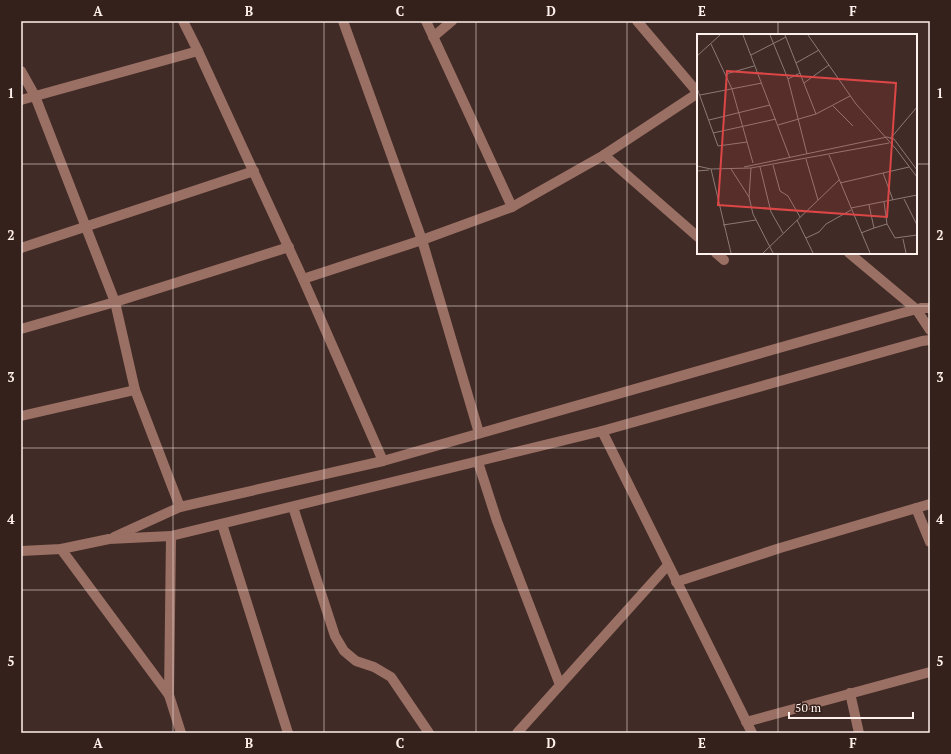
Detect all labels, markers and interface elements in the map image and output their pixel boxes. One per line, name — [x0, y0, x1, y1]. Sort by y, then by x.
text: A — [93, 2, 103, 20]
text: B — [245, 2, 253, 20]
text: C — [396, 2, 404, 20]
text: D — [546, 2, 556, 20]
text: E — [698, 2, 706, 20]
text: F — [849, 2, 857, 20]
inset map — [697, 34, 917, 254]
text: 1 — [7, 84, 15, 102]
text: 1 — [936, 84, 944, 102]
text: 2 — [7, 226, 15, 244]
text: 2 — [936, 226, 944, 244]
text: 3 — [7, 368, 15, 386]
text: 3 — [936, 368, 944, 386]
text: 4 — [7, 510, 15, 528]
text: 4 — [936, 510, 944, 528]
text: 5 — [7, 652, 15, 670]
text: 5 — [936, 652, 944, 670]
scale bar — [789, 694, 913, 720]
text: 50 m — [795, 700, 822, 715]
text: A — [93, 734, 103, 752]
text: B — [245, 734, 253, 752]
text: C — [396, 734, 404, 752]
text: D — [546, 734, 556, 752]
text: E — [698, 734, 706, 752]
text: F — [849, 734, 857, 752]

